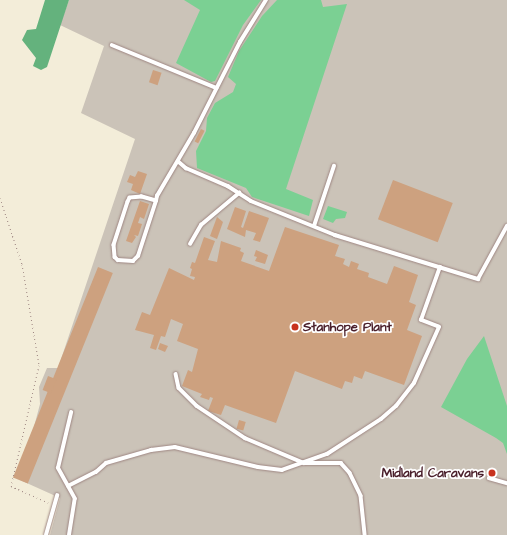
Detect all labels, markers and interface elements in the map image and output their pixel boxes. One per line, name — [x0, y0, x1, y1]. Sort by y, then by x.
place label: Stanhope Plant — [303, 319, 392, 335]
marker: Stanhope Plant — [290, 322, 300, 332]
place label: Midland Caravans — [382, 465, 484, 481]
marker: Midland Caravans — [487, 468, 497, 478]

